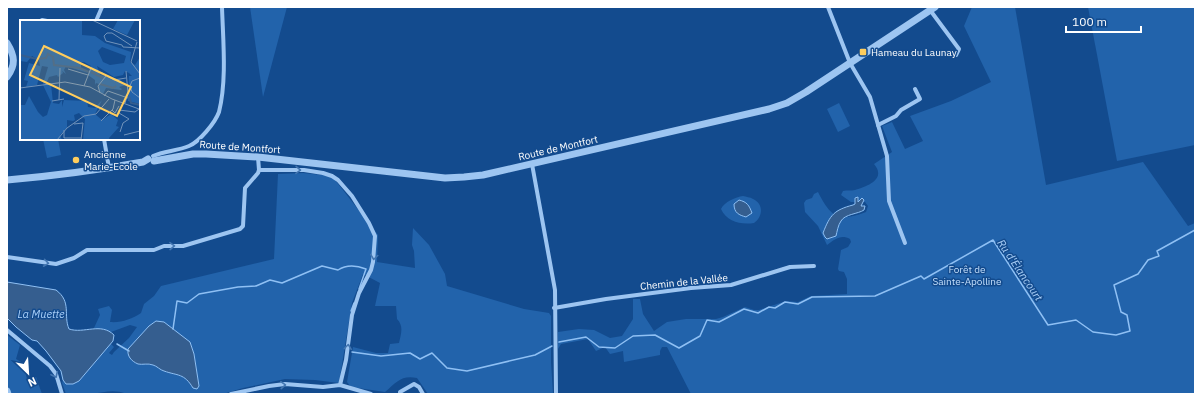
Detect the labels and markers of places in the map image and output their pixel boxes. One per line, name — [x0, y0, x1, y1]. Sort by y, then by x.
place label: Hameau du Launay — [871, 46, 957, 59]
marker: Hameau du Launay — [858, 47, 868, 57]
place label: Ancienne Marie-Ecole — [84, 148, 138, 173]
marker: Ancienne Marie-Ecole — [71, 155, 81, 165]

